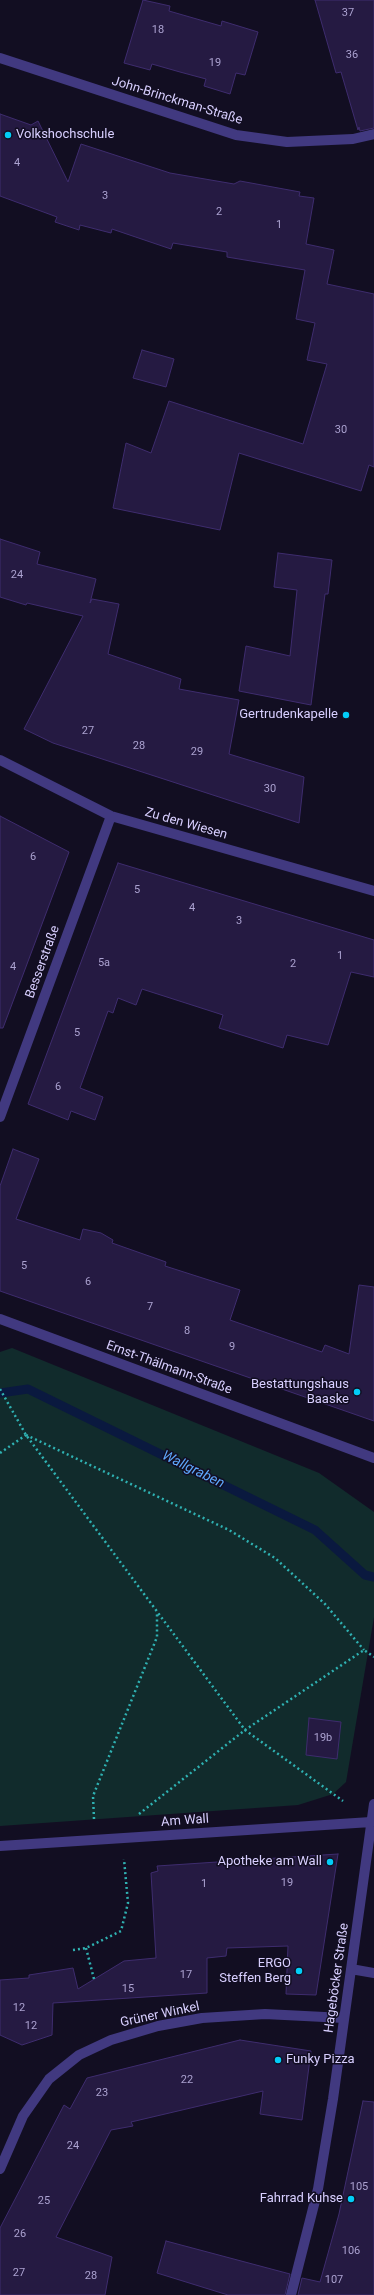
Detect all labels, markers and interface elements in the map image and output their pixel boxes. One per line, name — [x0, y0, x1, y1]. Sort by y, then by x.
house number: 37 — [342, 6, 354, 20]
house number: 18 — [152, 23, 164, 37]
house number: 36 — [346, 48, 358, 62]
house number: 19 — [209, 56, 221, 70]
street label: John-Brinckman-Straße — [110, 74, 244, 128]
place label: Volkshochschule — [16, 127, 114, 143]
marker: Volkshochschule — [3, 130, 13, 140]
house number: 4 — [14, 156, 20, 170]
house number: 3 — [102, 189, 108, 203]
house number: 2 — [216, 205, 222, 219]
house number: 1 — [276, 218, 282, 232]
house number: 30 — [335, 423, 347, 437]
house number: 24 — [11, 568, 23, 582]
place label: Gertrudenkapelle — [239, 707, 338, 723]
marker: Gertrudenkapelle — [341, 710, 351, 720]
house number: 27 — [82, 724, 94, 738]
house number: 28 — [133, 739, 145, 753]
house number: 29 — [191, 745, 203, 759]
house number: 30 — [264, 782, 276, 796]
street label: Zu den Wiesen — [143, 805, 229, 843]
house number: 6 — [30, 850, 36, 864]
house number: 5 — [134, 883, 140, 897]
house number: 4 — [189, 901, 195, 915]
house number: 3 — [236, 914, 242, 928]
street label: Besserstraße — [23, 923, 63, 1001]
house number: 1 — [337, 949, 343, 963]
house number: 5a — [98, 956, 110, 970]
house number: 2 — [290, 957, 296, 971]
house number: 4 — [10, 960, 16, 974]
house number: 5 — [74, 1026, 80, 1040]
house number: 6 — [55, 1080, 61, 1094]
house number: 5 — [21, 1259, 27, 1273]
house number: 6 — [85, 1275, 91, 1289]
house number: 7 — [147, 1300, 153, 1314]
house number: 8 — [184, 1324, 190, 1338]
street label: Ernst-Thälmann-Straße — [104, 1338, 234, 1398]
house number: 9 — [229, 1340, 235, 1354]
place label: Bestattungshaus Baaske — [251, 1377, 349, 1408]
marker: Bestattungshaus Baaske — [352, 1387, 362, 1397]
water label: Wallgraben — [159, 1448, 227, 1492]
house number: 19b — [314, 1731, 332, 1745]
street label: Am Wall — [161, 1812, 209, 1830]
place label: Apotheke am Wall — [218, 1854, 322, 1870]
marker: Apotheke am Wall — [325, 1857, 335, 1867]
house number: 19 — [281, 1876, 293, 1890]
house number: 1 — [201, 1877, 207, 1891]
street label: Hageböcker Straße — [322, 1922, 352, 2034]
place label: ERGO Steffen Berg — [219, 1956, 291, 1987]
marker: ERGO Steffen Berg — [294, 1966, 304, 1976]
house number: 17 — [180, 1968, 192, 1982]
house number: 15 — [122, 1982, 134, 1996]
street label: Grüner Winkel — [119, 1999, 201, 2031]
house number: 12 — [13, 2001, 25, 2015]
house number: 12 — [25, 2019, 37, 2033]
place label: Funky Pizza — [286, 2052, 355, 2068]
marker: Funky Pizza — [273, 2055, 283, 2065]
house number: 22 — [181, 2073, 193, 2087]
house number: 23 — [96, 2086, 108, 2100]
house number: 24 — [67, 2139, 79, 2153]
house number: 105 — [350, 2180, 368, 2194]
place label: Fahrrad Kuhse — [260, 2191, 343, 2207]
house number: 25 — [38, 2194, 50, 2208]
marker: Fahrrad Kuhse — [346, 2194, 356, 2204]
house number: 26 — [14, 2227, 26, 2241]
house number: 106 — [342, 2244, 360, 2258]
house number: 27 — [13, 2266, 25, 2280]
house number: 28 — [85, 2269, 97, 2283]
house number: 107 — [325, 2273, 343, 2287]

